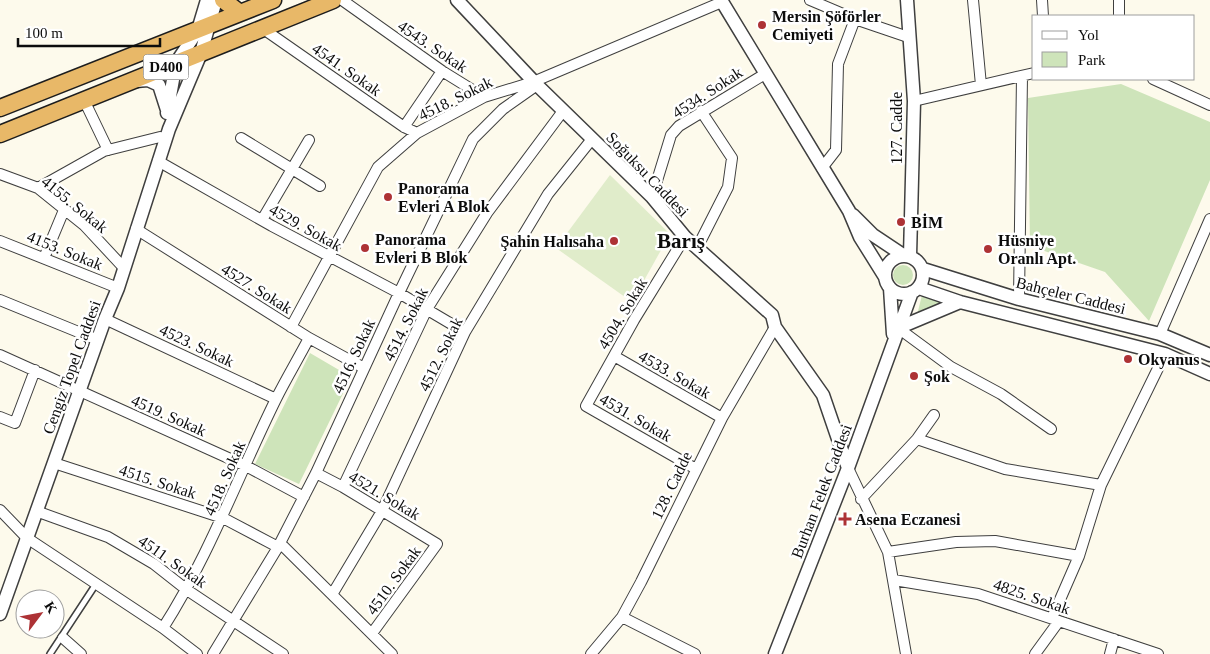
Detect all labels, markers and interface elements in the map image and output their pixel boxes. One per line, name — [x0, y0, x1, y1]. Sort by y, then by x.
place label: Mersin Şöförler Cemiyeti — [772, 8, 881, 44]
scale bar — [18, 15, 160, 47]
legend — [1032, 15, 1195, 80]
street label: 4543. Sokak — [395, 17, 471, 76]
marker: Mersin Şöförler Cemiyeti — [756, 19, 768, 31]
text: 100 m — [25, 25, 63, 41]
text: Yol — [1078, 27, 1099, 43]
street label: 4541. Sokak — [309, 40, 384, 99]
text: Park — [1078, 52, 1106, 68]
road number: D400 — [144, 54, 188, 80]
street label: 4534. Sokak — [669, 64, 745, 121]
street label: 4518. Sokak — [416, 73, 495, 124]
street label: 127. Cadde — [888, 92, 905, 164]
street label: Soğuksu Caddesi — [602, 129, 693, 221]
street label: 4155. Sokak — [38, 173, 111, 236]
place label: Panorama Evleri A Blok — [398, 180, 490, 215]
marker: Panorama Evleri A Blok — [382, 191, 394, 203]
street label: 4529. Sokak — [267, 201, 345, 254]
place label: BİM — [911, 213, 943, 231]
marker: BİM — [895, 216, 907, 228]
street label: 4153. Sokak — [25, 228, 105, 273]
district label: Barış — [657, 229, 705, 253]
place label: Panorama Evleri B Blok — [375, 231, 468, 266]
place label: Hüsniye Oranlı Apt. — [998, 232, 1076, 268]
place label: Şahin Halısaha — [500, 233, 604, 251]
marker: Şahin Halısaha — [608, 235, 620, 247]
marker: Panorama Evleri B Blok — [359, 242, 371, 254]
marker: Hüsniye Oranlı Apt. — [982, 243, 994, 255]
street label: 4527. Sokak — [218, 260, 295, 317]
street label: Bahçeler Caddesi — [1014, 274, 1128, 318]
street label: 4504. Sokak — [595, 275, 650, 352]
street label: 4514. Sokak — [380, 285, 431, 364]
street label: Cengiz Topel Caddesi — [39, 298, 105, 437]
street label: 4512. Sokak — [415, 315, 466, 394]
street label: 4516. Sokak — [329, 316, 378, 396]
street label: 4523. Sokak — [157, 321, 237, 370]
street label: 4533. Sokak — [636, 347, 714, 402]
place label: Okyanus — [1138, 351, 1199, 369]
marker: Okyanus — [1122, 353, 1134, 365]
place label: Şok — [924, 368, 950, 386]
marker: Şok — [908, 370, 920, 382]
street label: 4531. Sokak — [597, 390, 675, 445]
street label: 4519. Sokak — [129, 391, 209, 439]
street label: Burhan Felek Caddesi — [788, 421, 855, 561]
street label: 4518. Sokak — [200, 438, 248, 518]
street label: 128. Cadde — [648, 449, 695, 522]
street label: 4515. Sokak — [117, 461, 199, 502]
street label: 4521. Sokak — [346, 468, 423, 523]
place label: Asena Eczanesi — [855, 511, 961, 528]
marker: Asena Eczanesi — [839, 513, 851, 525]
street label: 4511. Sokak — [135, 532, 210, 591]
street label: 4510. Sokak — [363, 543, 424, 618]
street label: 4825. Sokak — [991, 575, 1072, 618]
north arrow — [15, 589, 65, 639]
text: K — [41, 599, 60, 616]

